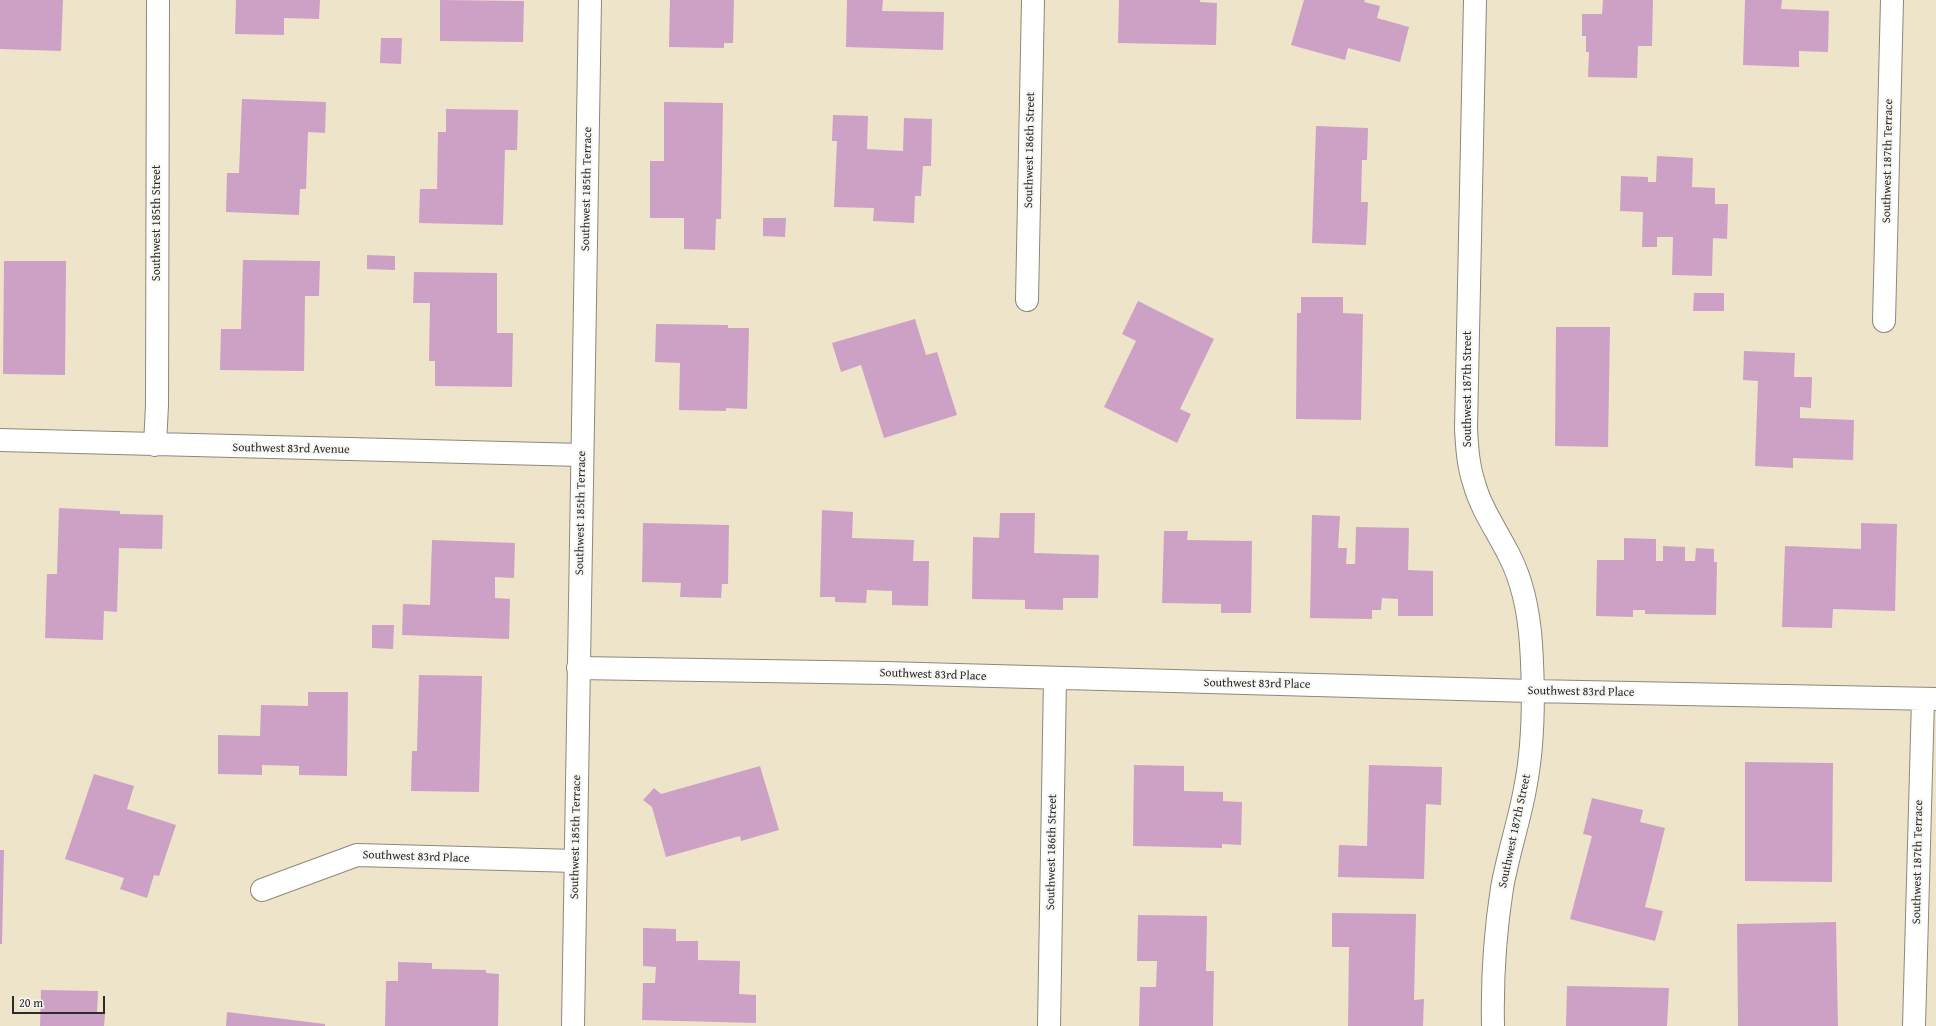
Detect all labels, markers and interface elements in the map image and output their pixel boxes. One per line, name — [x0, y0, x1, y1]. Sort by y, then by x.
street label: Southwest 186th Street — [1022, 92, 1038, 208]
street label: Southwest 187th Terrace — [1880, 99, 1896, 223]
street label: Southwest 185th Terrace — [579, 127, 595, 251]
street label: Southwest 185th Street — [150, 165, 164, 281]
street label: Southwest 187th Street — [1461, 331, 1475, 447]
street label: Southwest 83rd Avenue — [232, 441, 350, 457]
street label: Southwest 185th Terrace — [573, 451, 589, 575]
street label: Southwest 83rd Place — [879, 666, 987, 684]
street label: Southwest 83rd Place — [1203, 676, 1311, 692]
street label: Southwest 83rd Place — [1527, 684, 1635, 700]
street label: Southwest 187th Street — [1496, 773, 1534, 889]
street label: Southwest 185th Terrace — [568, 775, 584, 899]
street label: Southwest 186th Street — [1044, 794, 1060, 910]
street label: Southwest 187th Terrace — [1910, 800, 1926, 924]
street label: Southwest 83rd Place — [362, 848, 470, 866]
scale bar — [14, 988, 107, 1014]
text: 20 m — [19, 994, 43, 1011]

